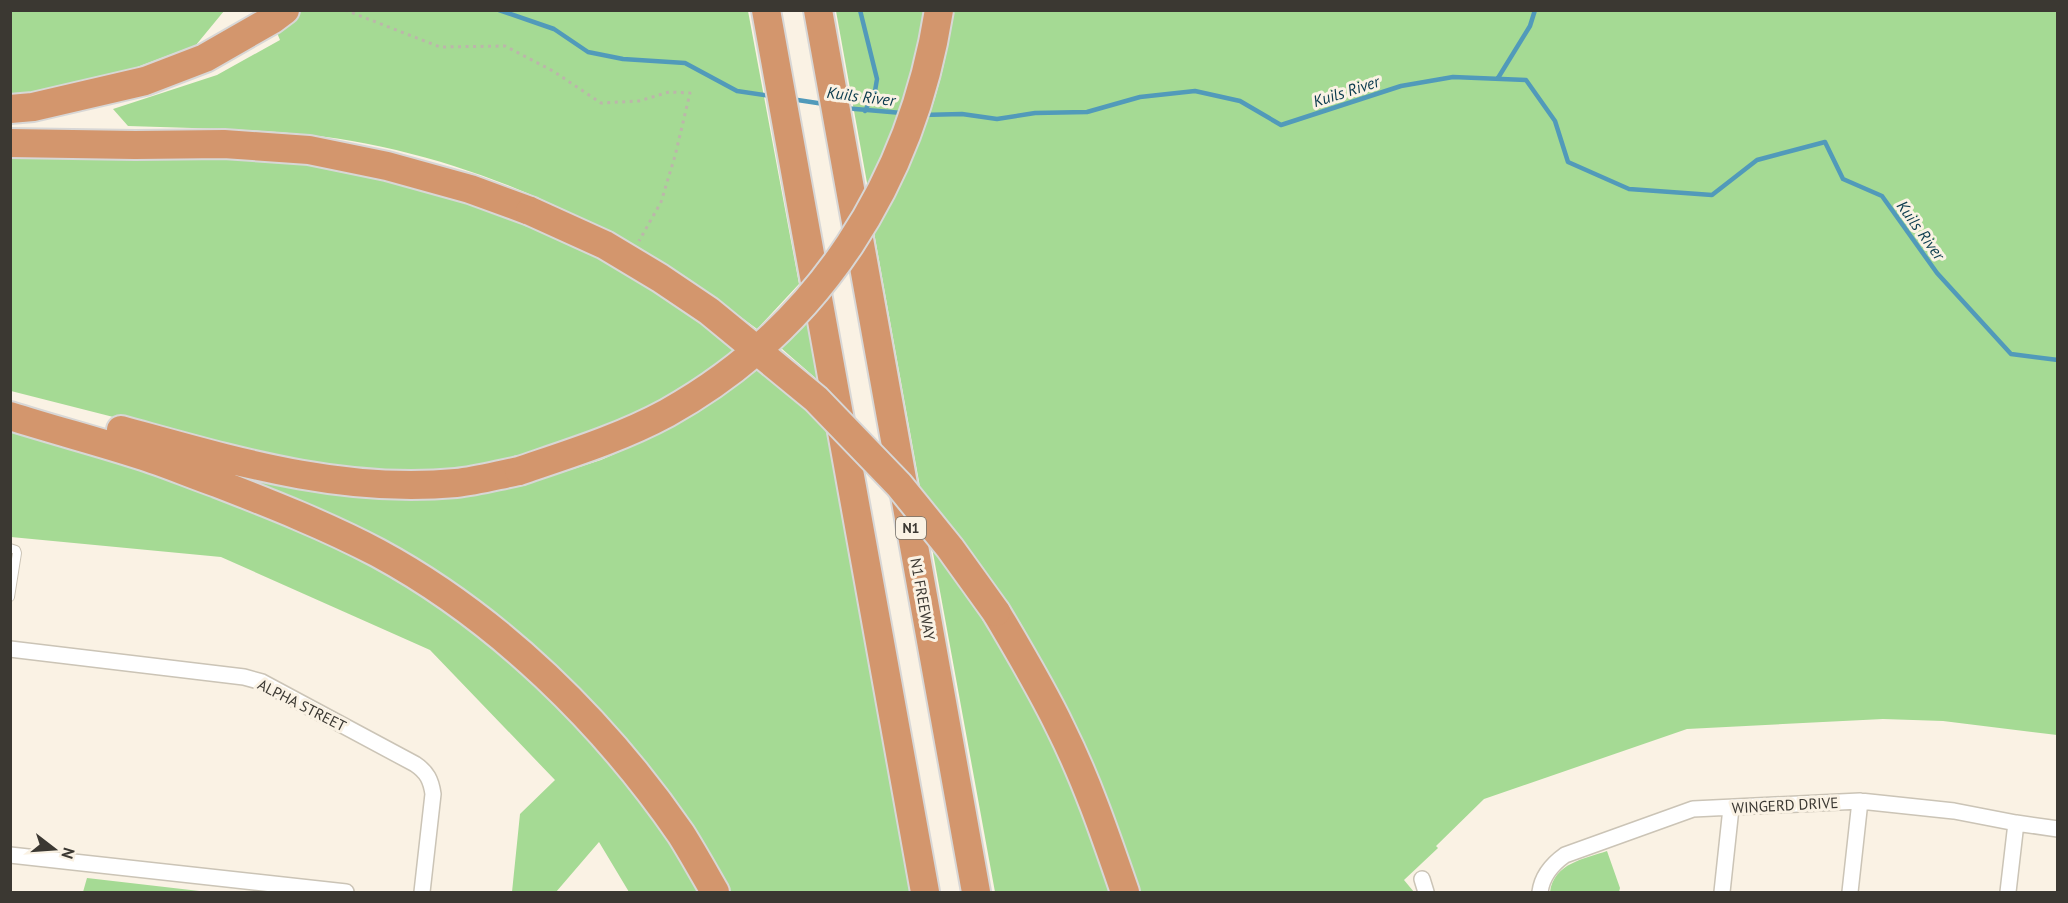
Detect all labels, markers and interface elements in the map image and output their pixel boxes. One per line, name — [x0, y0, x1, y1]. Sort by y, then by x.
water label: Kuils River — [1310, 70, 1383, 111]
water label: Kuils River — [826, 82, 898, 110]
water label: Kuils River — [1893, 196, 1950, 265]
road number: N1 — [896, 517, 926, 539]
street label: N1 FREEWAY — [906, 556, 940, 642]
street label: ALPHA STREET — [255, 675, 350, 736]
street label: WINGERD DRIVE — [1731, 793, 1839, 817]
north arrow — [24, 819, 84, 879]
text: N — [57, 845, 79, 861]

